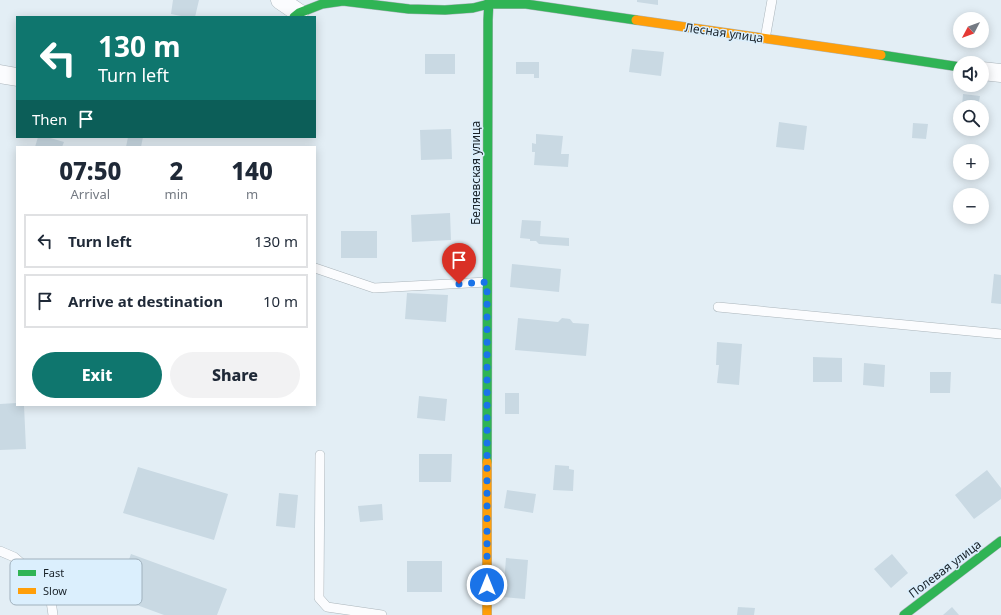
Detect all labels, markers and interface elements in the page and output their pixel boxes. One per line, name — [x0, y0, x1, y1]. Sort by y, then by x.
north arrow — [953, 12, 989, 48]
map controls — [953, 12, 989, 224]
street label: Лесная улица — [684, 19, 764, 46]
text: 130 m — [98, 27, 181, 65]
icon: left — [32, 32, 84, 84]
button: sound — [953, 56, 989, 92]
text: Turn left — [98, 63, 169, 87]
button: search — [953, 100, 989, 136]
icon: arrive — [75, 108, 97, 130]
text: Then — [32, 109, 67, 129]
street label: Беляевская улица — [467, 121, 484, 225]
button: + — [953, 144, 989, 180]
text: 07:50 — [59, 154, 121, 187]
text: 2 — [169, 154, 183, 187]
text: 140 — [231, 154, 273, 187]
text: Arrival — [70, 185, 110, 203]
text: min — [165, 185, 188, 203]
text: m — [246, 185, 258, 203]
button: − — [953, 188, 989, 224]
icon: left — [34, 230, 56, 252]
text: Turn left — [68, 231, 132, 251]
text: 130 m — [254, 231, 298, 251]
pin — [442, 243, 476, 284]
icon: arrive — [448, 249, 470, 271]
icon: arrive — [34, 290, 56, 312]
text: Arrive at destination — [68, 291, 223, 311]
text: 10 m — [263, 291, 298, 311]
button: Exit — [32, 352, 162, 398]
button: Share — [170, 352, 300, 398]
street label: Полевая улица — [905, 536, 985, 602]
legend — [10, 559, 142, 605]
position arrow — [466, 564, 508, 606]
text: Fast — [43, 565, 64, 580]
text: Slow — [43, 583, 67, 598]

